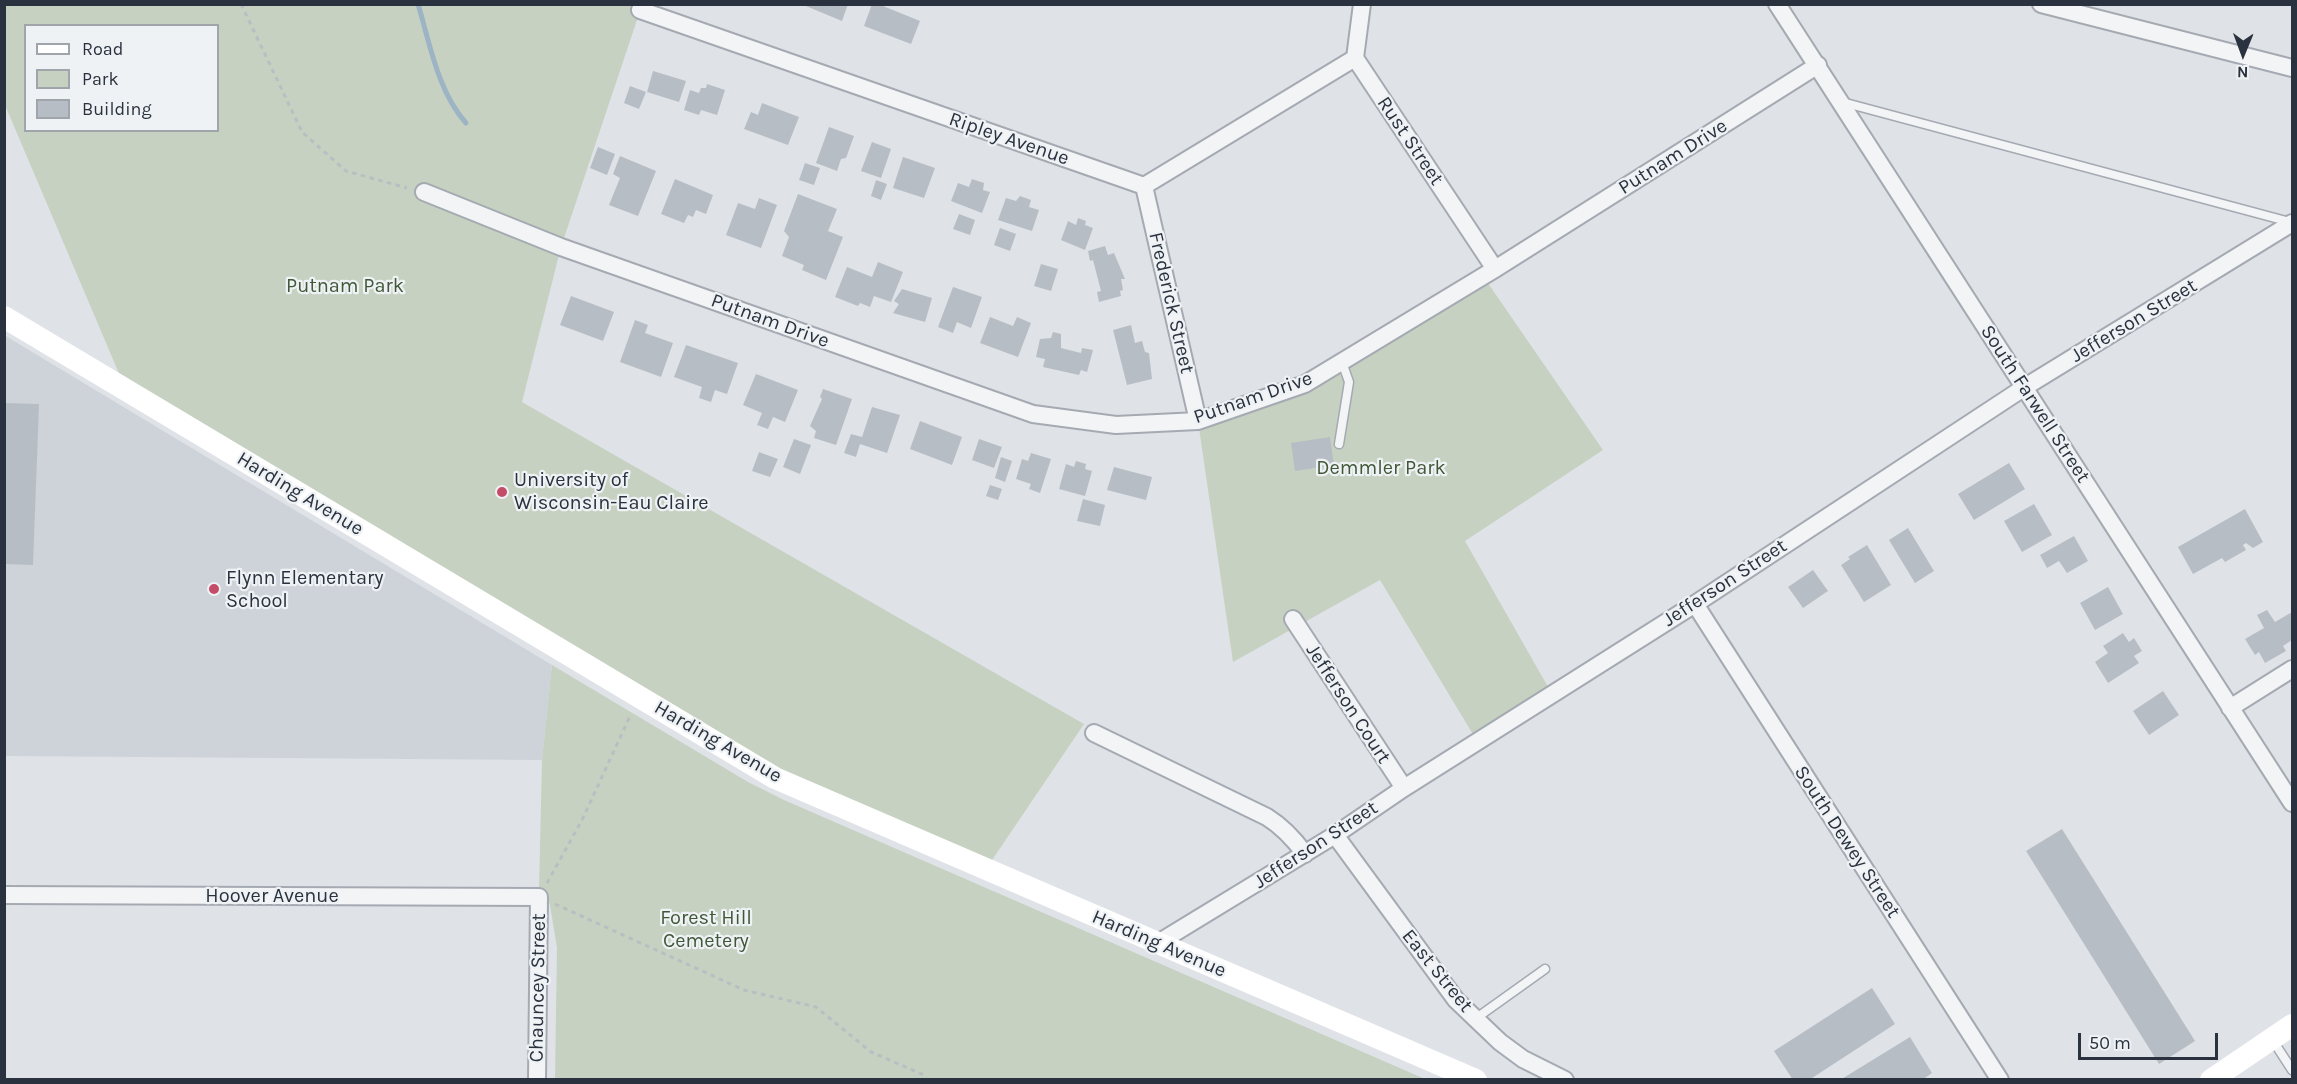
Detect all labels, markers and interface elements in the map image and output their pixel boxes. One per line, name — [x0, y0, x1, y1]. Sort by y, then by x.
legend — [24, 24, 219, 132]
north arrow — [2213, 24, 2273, 84]
text: Road — [82, 38, 123, 60]
text: N — [2237, 63, 2249, 82]
text: Park — [82, 68, 119, 90]
street label: Rust Street — [1372, 92, 1448, 190]
text: Building — [82, 98, 152, 120]
street label: Ripley Avenue — [946, 107, 1072, 171]
street label: Putnam Drive — [1614, 114, 1732, 200]
street label: Frederick Street — [1143, 230, 1199, 376]
park label: Putnam Park — [286, 274, 404, 298]
street label: Jefferson Street — [2067, 274, 2201, 368]
street label: Putnam Drive — [708, 289, 832, 353]
street label: South Farwell Street — [1975, 321, 2095, 487]
street label: Putnam Drive — [1190, 366, 1316, 430]
street label: Harding Avenue — [232, 447, 368, 541]
park label: Demmler Park — [1316, 456, 1446, 480]
place label: University of Wisconsin-Eau Claire — [514, 468, 709, 515]
marker: University of Wisconsin-Eau Claire — [495, 485, 509, 499]
street label: Jefferson Street — [1659, 534, 1791, 632]
place label: Flynn Elementary School — [226, 566, 384, 613]
marker: Flynn Elementary School — [207, 582, 221, 596]
street label: Jefferson Court — [1300, 640, 1396, 768]
street label: Harding Avenue — [650, 696, 786, 788]
street label: South Dewey Street — [1789, 761, 1905, 923]
street label: Jefferson Street — [1250, 796, 1382, 894]
street label: Hoover Avenue — [205, 884, 339, 908]
street label: Harding Avenue — [1088, 905, 1230, 983]
park label: Forest Hill Cemetery — [660, 906, 752, 953]
street label: Chauncey Street — [525, 913, 551, 1063]
street label: East Street — [1396, 925, 1478, 1017]
scale bar — [2081, 1021, 2220, 1059]
text: 50 m — [2089, 1032, 2131, 1054]

